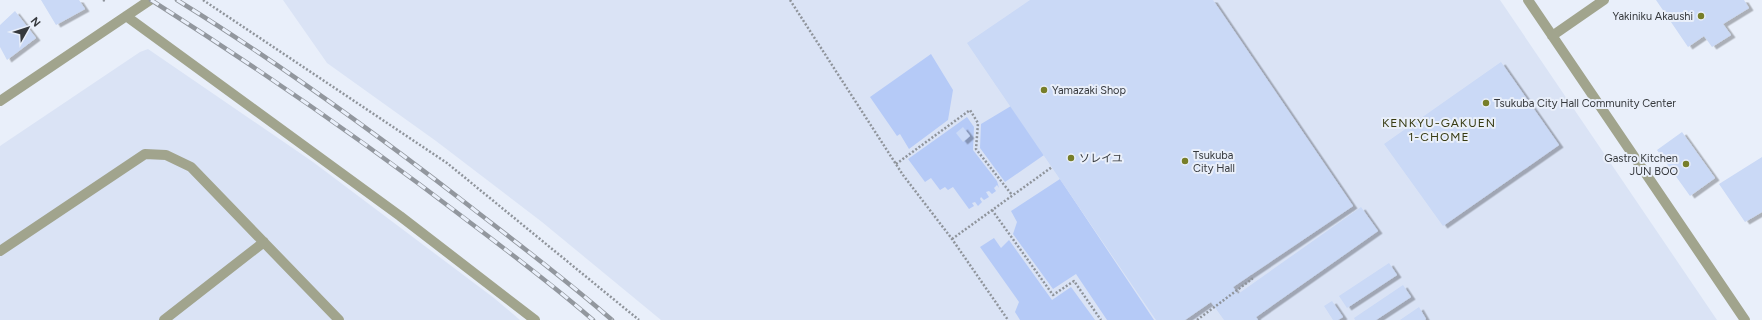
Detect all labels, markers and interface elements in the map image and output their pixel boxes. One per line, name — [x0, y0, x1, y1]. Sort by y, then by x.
north arrow — [8, 8, 48, 48]
place label: Yakiniku Akaushi — [1612, 10, 1693, 23]
marker: Yakiniku Akaushi — [1696, 11, 1706, 21]
text: N — [28, 15, 43, 29]
place label: Yamazaki Shop — [1052, 84, 1126, 97]
marker: Yamazaki Shop — [1039, 85, 1049, 95]
place label: Tsukuba City Hall Community Center — [1494, 97, 1676, 110]
marker: Tsukuba City Hall Community Center — [1481, 98, 1491, 108]
district label: KENKYU-GAKUEN 1-CHOME — [1382, 116, 1496, 144]
place label: Tsukuba City Hall — [1193, 149, 1235, 175]
place label: ソレイユ — [1079, 152, 1123, 165]
place label: Gastro Kitchen JUN BOO — [1604, 152, 1678, 178]
marker: ソレイユ — [1066, 153, 1076, 163]
marker: Tsukuba City Hall — [1180, 156, 1190, 166]
marker: Gastro Kitchen JUN BOO — [1681, 159, 1691, 169]

